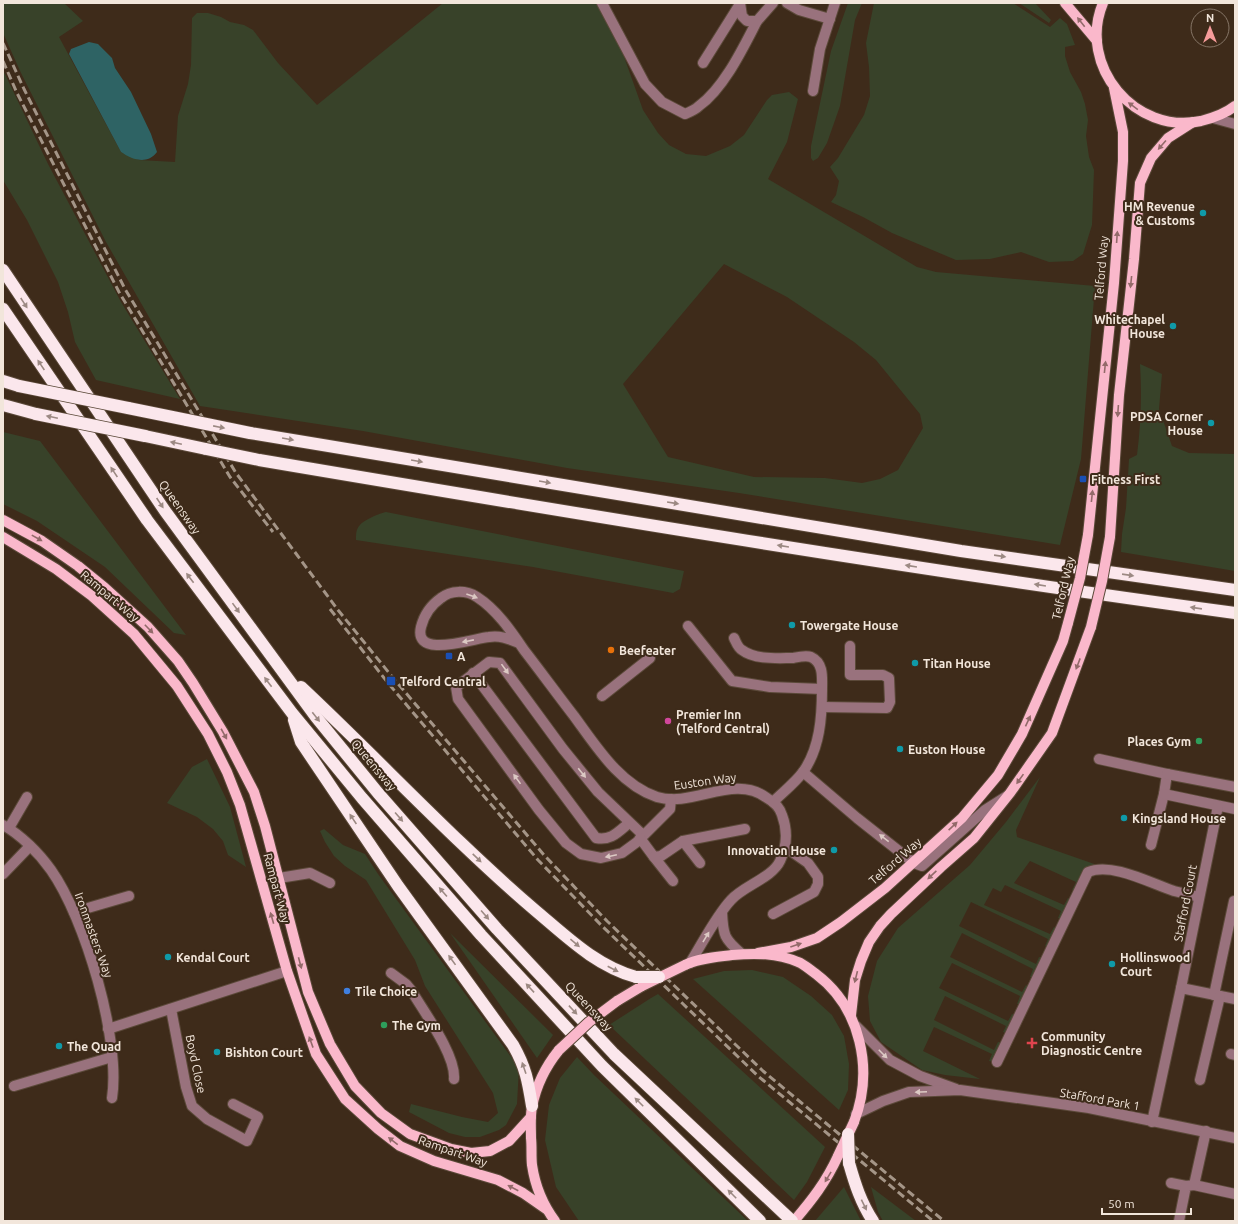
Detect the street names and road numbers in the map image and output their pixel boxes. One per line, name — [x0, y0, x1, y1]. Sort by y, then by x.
street label: Telford Way — [1092, 235, 1110, 301]
street label: Queensway — [157, 478, 203, 537]
street label: Telford Way — [1049, 555, 1077, 621]
street label: Rampart Way — [78, 568, 142, 624]
street label: Queensway — [349, 737, 399, 793]
street label: Euston Way — [673, 770, 737, 792]
street label: Telford Way — [866, 835, 924, 887]
street label: Rampart Way — [261, 852, 293, 925]
street label: Stafford Court — [1171, 863, 1199, 943]
street label: Ironmasters Way — [73, 891, 116, 980]
street label: Queensway — [563, 979, 615, 1034]
street label: Boyd Close — [183, 1034, 209, 1094]
street label: Stafford Park 1 — [1059, 1086, 1141, 1112]
street label: Rampart Way — [417, 1133, 489, 1169]

